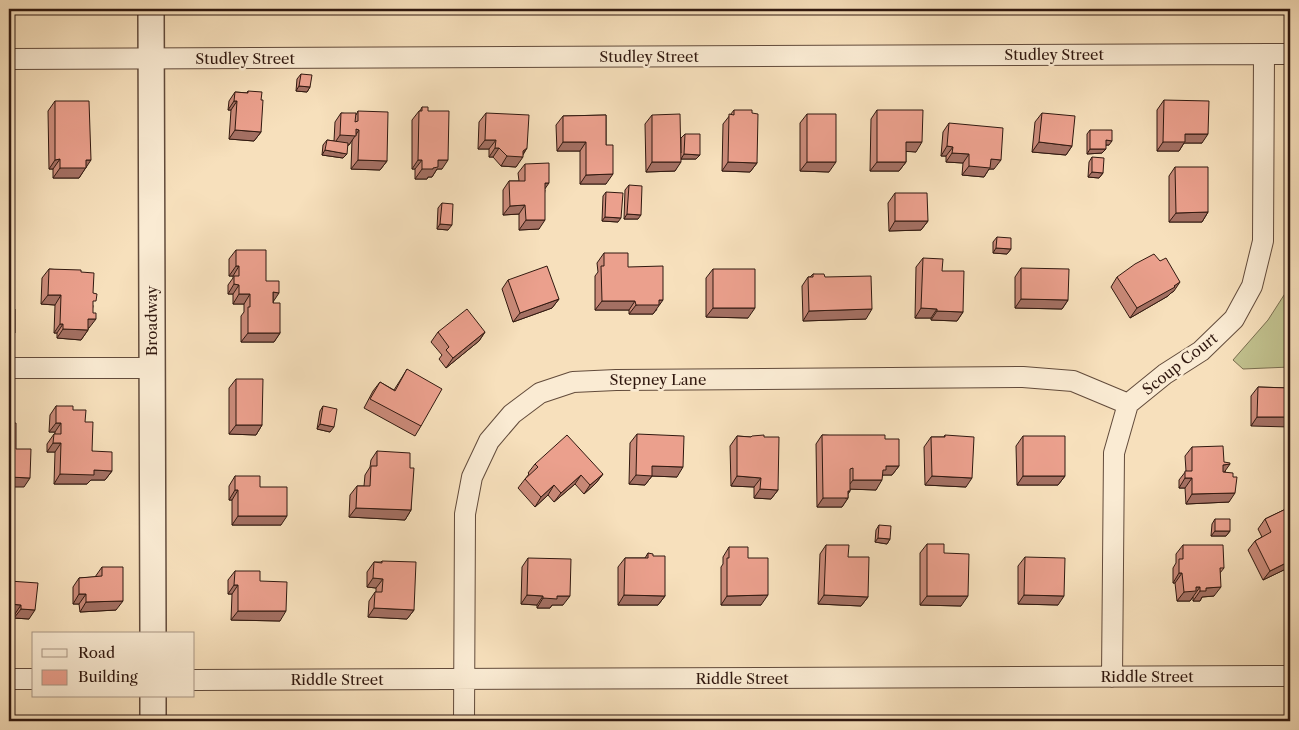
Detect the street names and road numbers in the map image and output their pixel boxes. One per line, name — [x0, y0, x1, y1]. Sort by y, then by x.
street label: Studley Street — [1004, 45, 1104, 64]
street label: Studley Street — [599, 47, 699, 66]
street label: Studley Street — [195, 49, 295, 68]
street label: Broadway — [142, 285, 161, 356]
street label: Scoup Court — [1138, 328, 1222, 399]
street label: Stepney Lane — [610, 370, 706, 389]
street label: Riddle Street — [1100, 667, 1194, 686]
street label: Riddle Street — [695, 669, 789, 688]
street label: Riddle Street — [290, 670, 384, 689]

